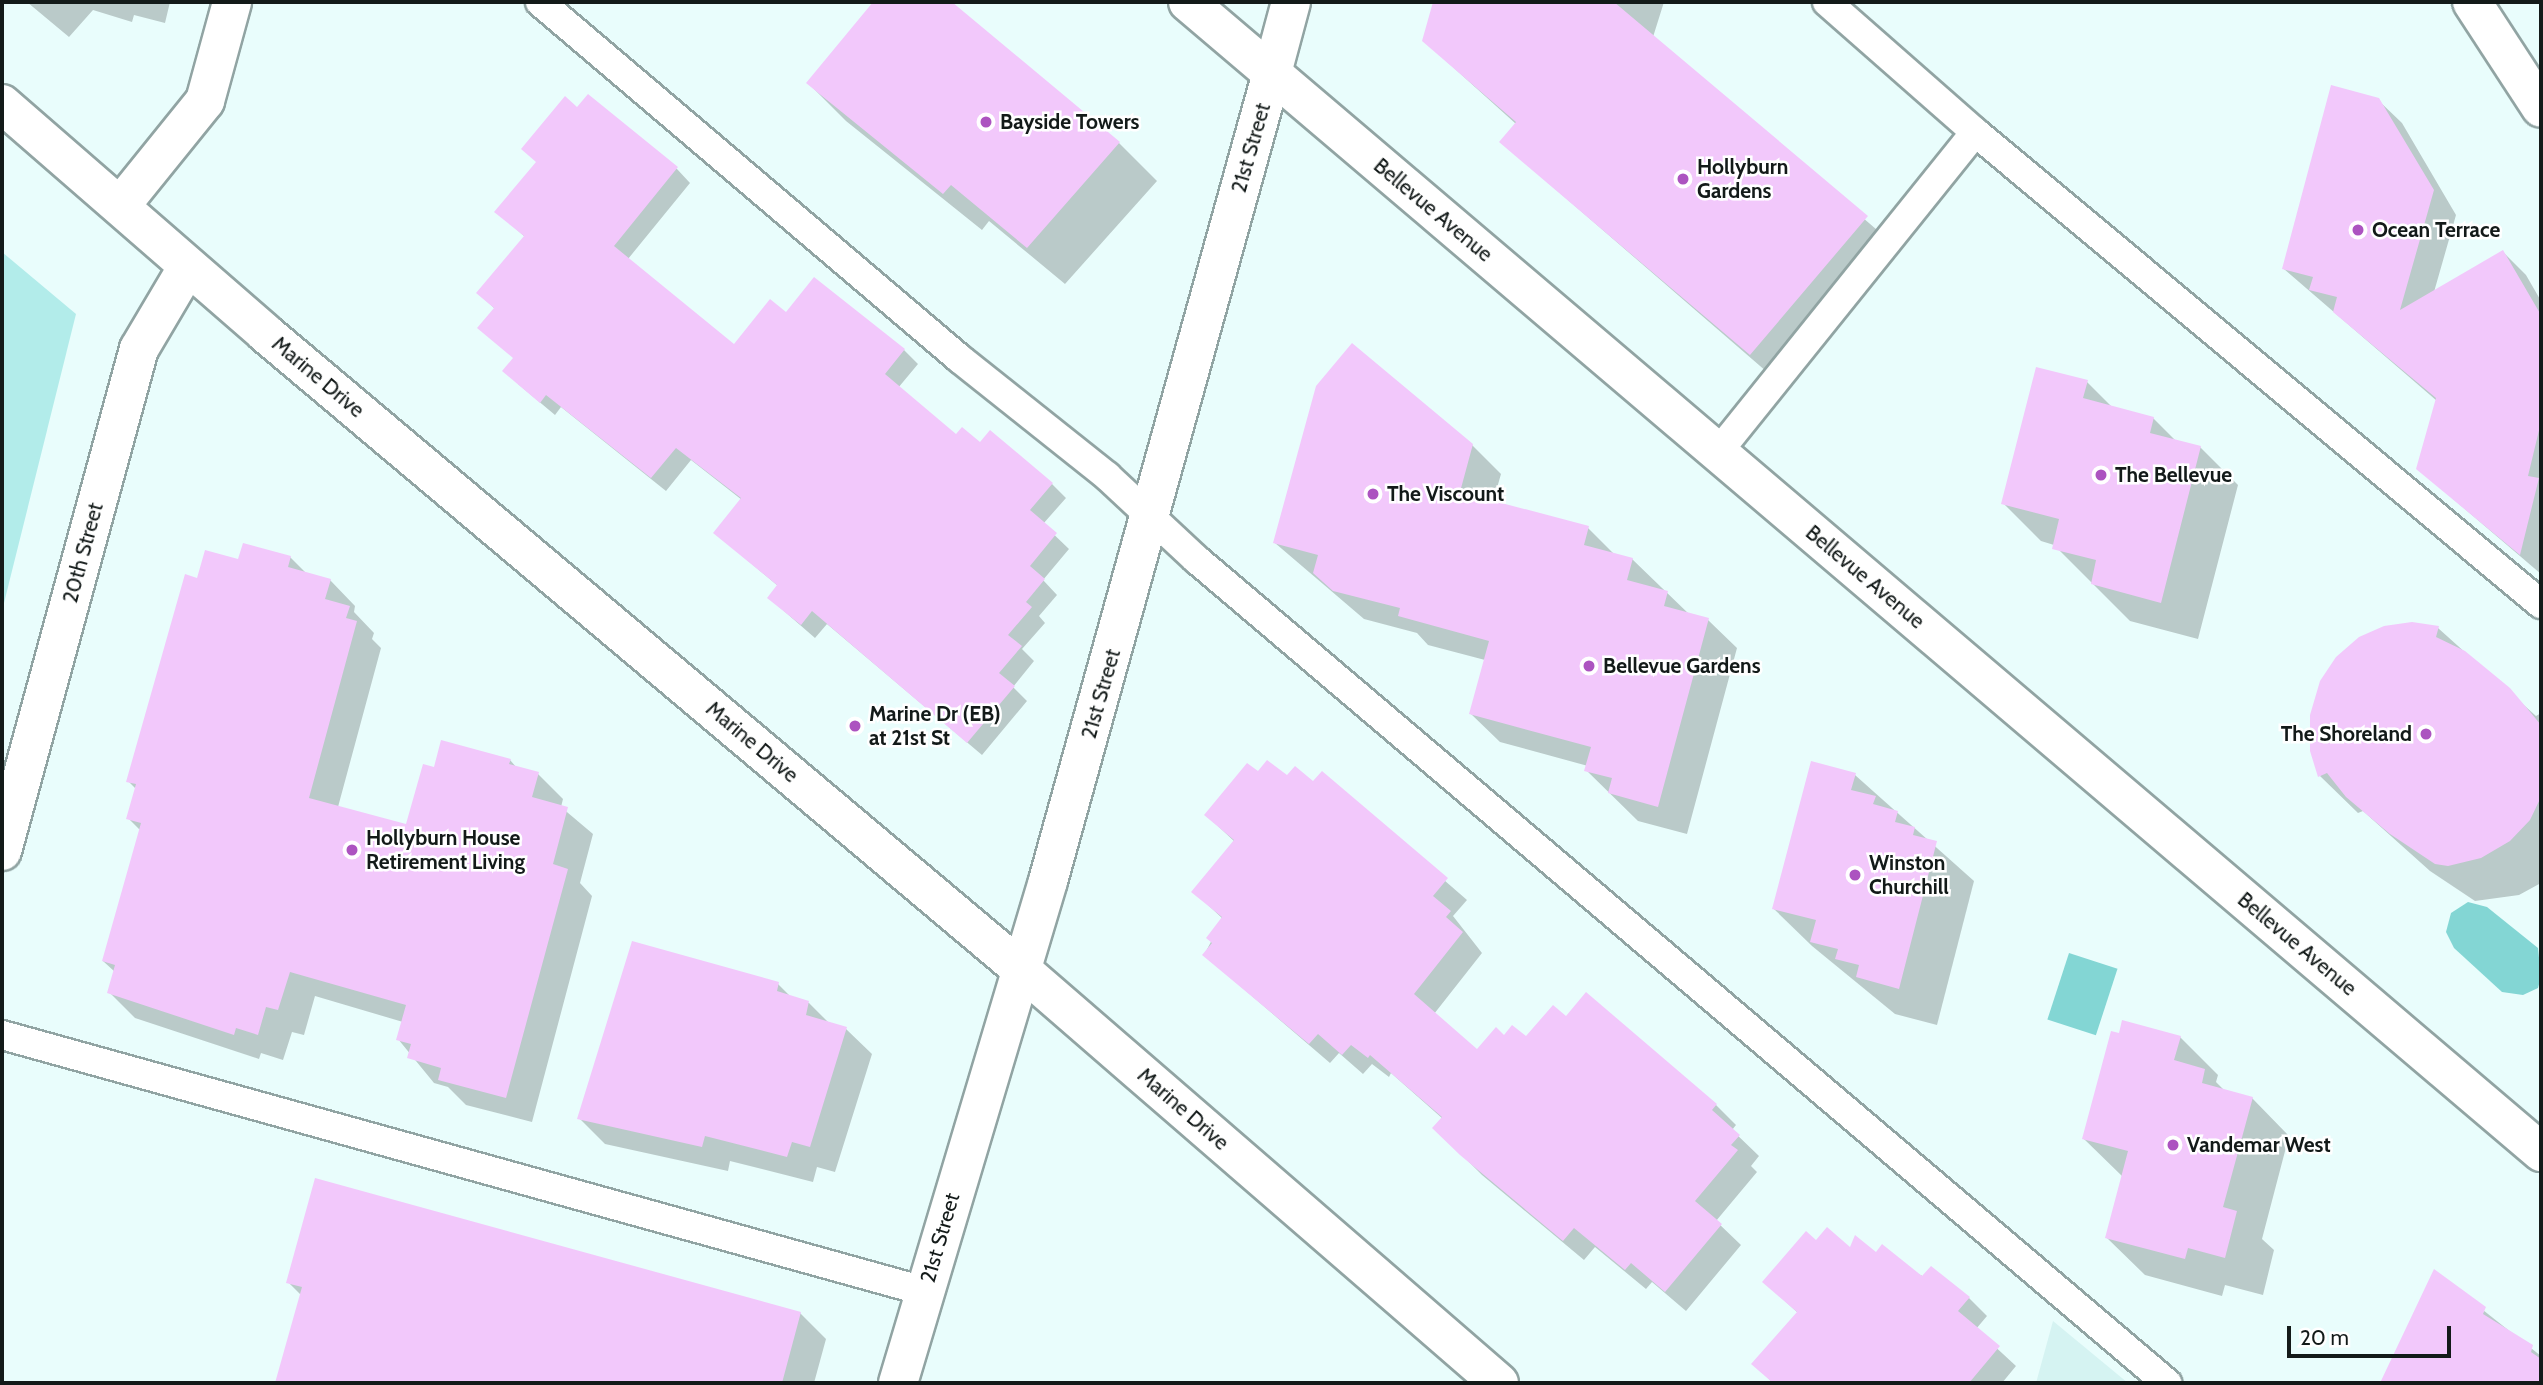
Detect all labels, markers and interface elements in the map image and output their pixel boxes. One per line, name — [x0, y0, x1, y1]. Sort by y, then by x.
street label: 21st Street — [1226, 100, 1276, 196]
place label: Bayside Towers — [1000, 109, 1140, 135]
marker: Bayside Towers — [978, 114, 994, 130]
street label: Bellevue Avenue — [1369, 153, 1497, 267]
place label: Hollyburn Gardens — [1697, 154, 1788, 204]
marker: Hollyburn Gardens — [1675, 171, 1691, 187]
place label: Ocean Terrace — [2372, 217, 2500, 243]
marker: Ocean Terrace — [2350, 222, 2366, 238]
street label: Marine Drive — [267, 331, 369, 423]
place label: The Bellevue — [2115, 462, 2232, 488]
marker: The Bellevue — [2093, 467, 2109, 483]
place label: The Viscount — [1387, 481, 1504, 507]
marker: The Viscount — [1365, 486, 1381, 502]
street label: 20th Street — [58, 500, 108, 606]
street label: Bellevue Avenue — [1801, 520, 1929, 634]
street label: 21st Street — [1076, 646, 1126, 742]
place label: Bellevue Gardens — [1603, 653, 1761, 679]
marker: Bellevue Gardens — [1581, 658, 1597, 674]
street label: Marine Drive — [701, 696, 803, 788]
place label: Marine Dr (EB) at 21st St — [869, 701, 1001, 751]
marker: Marine Dr (EB) at 21st St — [847, 718, 863, 734]
place label: The Shoreland — [2281, 721, 2412, 747]
marker: The Shoreland — [2418, 726, 2434, 742]
place label: Hollyburn House Retirement Living — [366, 825, 525, 875]
marker: Hollyburn House Retirement Living — [344, 842, 360, 858]
place label: Winston Churchill — [1869, 850, 1949, 900]
marker: Winston Churchill — [1847, 867, 1863, 883]
street label: Bellevue Avenue — [2233, 887, 2361, 1001]
street label: Marine Drive — [1132, 1063, 1234, 1155]
place label: Vandemar West — [2187, 1132, 2331, 1158]
marker: Vandemar West — [2165, 1137, 2181, 1153]
street label: 21st Street — [915, 1190, 965, 1286]
scale bar — [2291, 1312, 2456, 1356]
text: 20 m — [2300, 1325, 2349, 1350]

